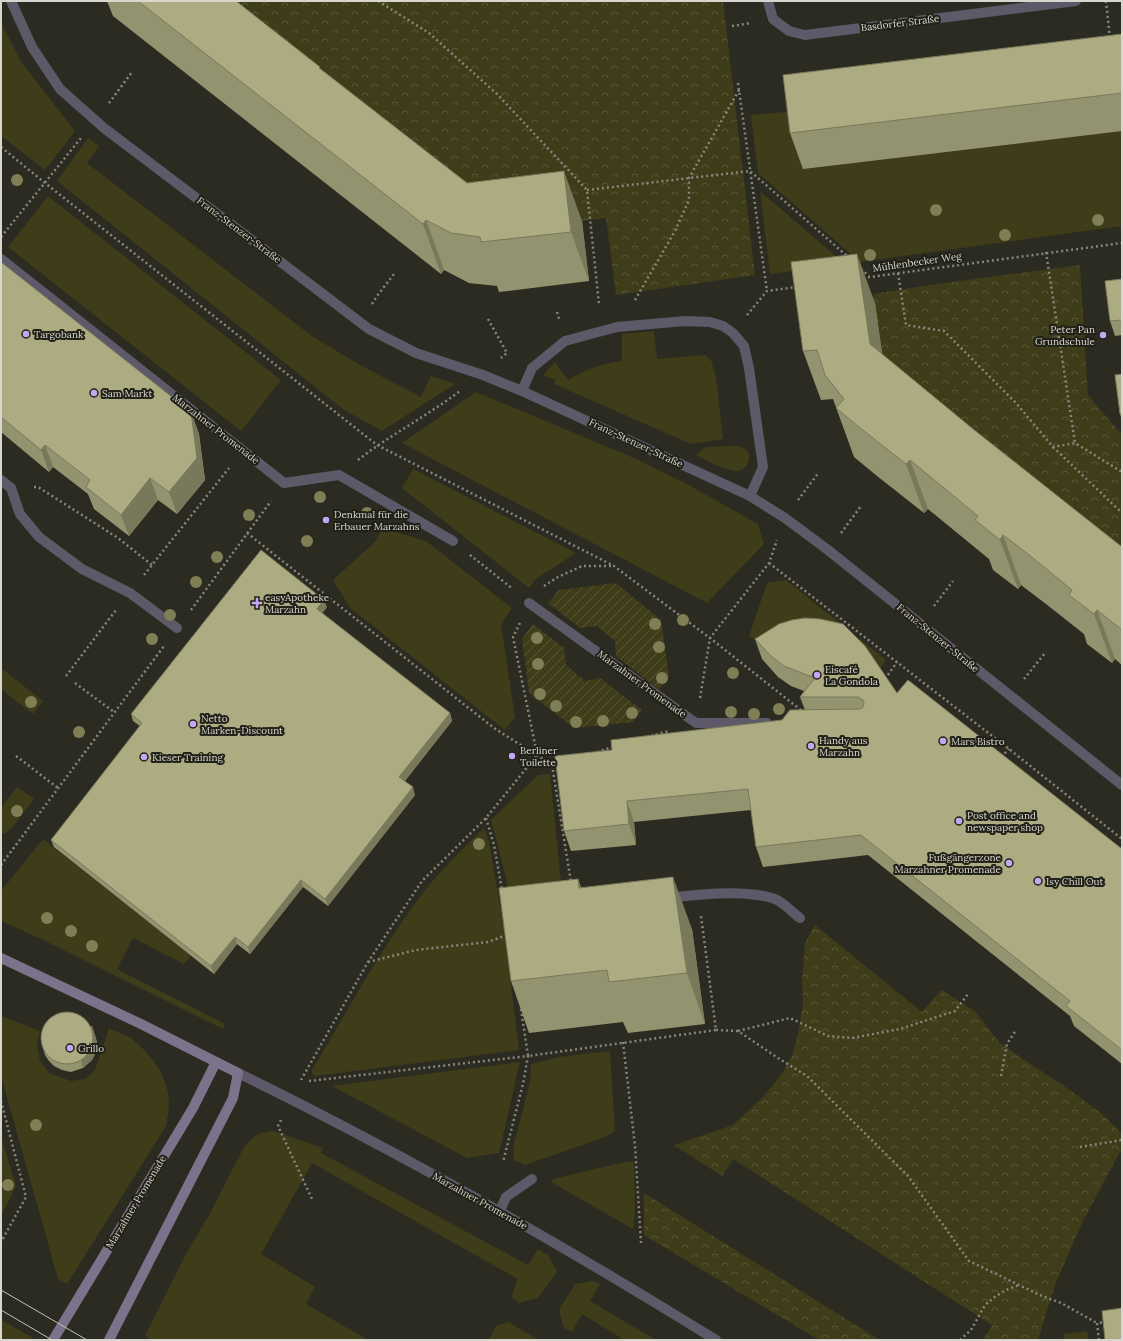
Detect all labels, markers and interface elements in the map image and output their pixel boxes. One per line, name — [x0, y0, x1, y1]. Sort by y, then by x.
street label: Basdorfer Straße — [860, 12, 941, 34]
street label: Franz-Stenzer-Straße — [194, 194, 284, 266]
street label: Mühlenbecker Weg — [872, 249, 963, 275]
place label: Peter Pan Grundschule — [1035, 323, 1096, 348]
place label: Targobank — [34, 328, 84, 341]
marker: Targobank — [21, 329, 31, 339]
marker: Peter Pan Grundschule — [1098, 330, 1108, 340]
place label: Sam Markt — [102, 387, 152, 400]
marker: Sam Markt — [89, 388, 99, 398]
street label: Marzahner Promenade — [170, 391, 262, 467]
street label: Franz-Stenzer-Straße — [587, 416, 686, 471]
place label: Denkmal für die Erbauer Marzahns — [334, 508, 420, 533]
marker: Denkmal für die Erbauer Marzahns — [321, 515, 331, 525]
place label: easyApotheke Marzahn — [265, 591, 330, 616]
marker: easyApotheke Marzahn — [252, 598, 262, 608]
street label: Franz-Stenzer-Straße — [894, 601, 982, 676]
street label: Marzahner Promenade — [595, 647, 689, 721]
place label: Eiscafé La Gondola — [825, 663, 878, 688]
marker: Eiscafé La Gondola — [812, 670, 822, 680]
place label: Netto Marken-Discount — [201, 712, 283, 737]
marker: Netto Marken-Discount — [188, 719, 198, 729]
place label: Handy aus Marzahn — [819, 734, 868, 759]
place label: Mars Bistro — [951, 735, 1005, 748]
marker: Mars Bistro — [938, 736, 948, 746]
marker: Handy aus Marzahn — [806, 741, 816, 751]
place label: Berliner Toilette — [520, 744, 558, 769]
place label: Kieser Training — [152, 751, 223, 764]
marker: Berliner Toilette — [507, 751, 517, 761]
marker: Kieser Training — [139, 752, 149, 762]
place label: Post office and newspaper shop — [967, 809, 1043, 834]
marker: Post office and newspaper shop — [954, 816, 964, 826]
place label: Fußgängerzone Marzahner Promenade — [894, 851, 1002, 876]
marker: Fußgängerzone Marzahner Promenade — [1004, 858, 1014, 868]
place label: Isy Chill Out — [1046, 875, 1104, 888]
marker: Isy Chill Out — [1033, 876, 1043, 886]
place label: Grillo — [78, 1042, 104, 1055]
marker: Grillo — [65, 1043, 75, 1053]
street label: Marzahner Promenade — [103, 1152, 169, 1251]
street label: Marzahner Promenade — [430, 1169, 530, 1233]

